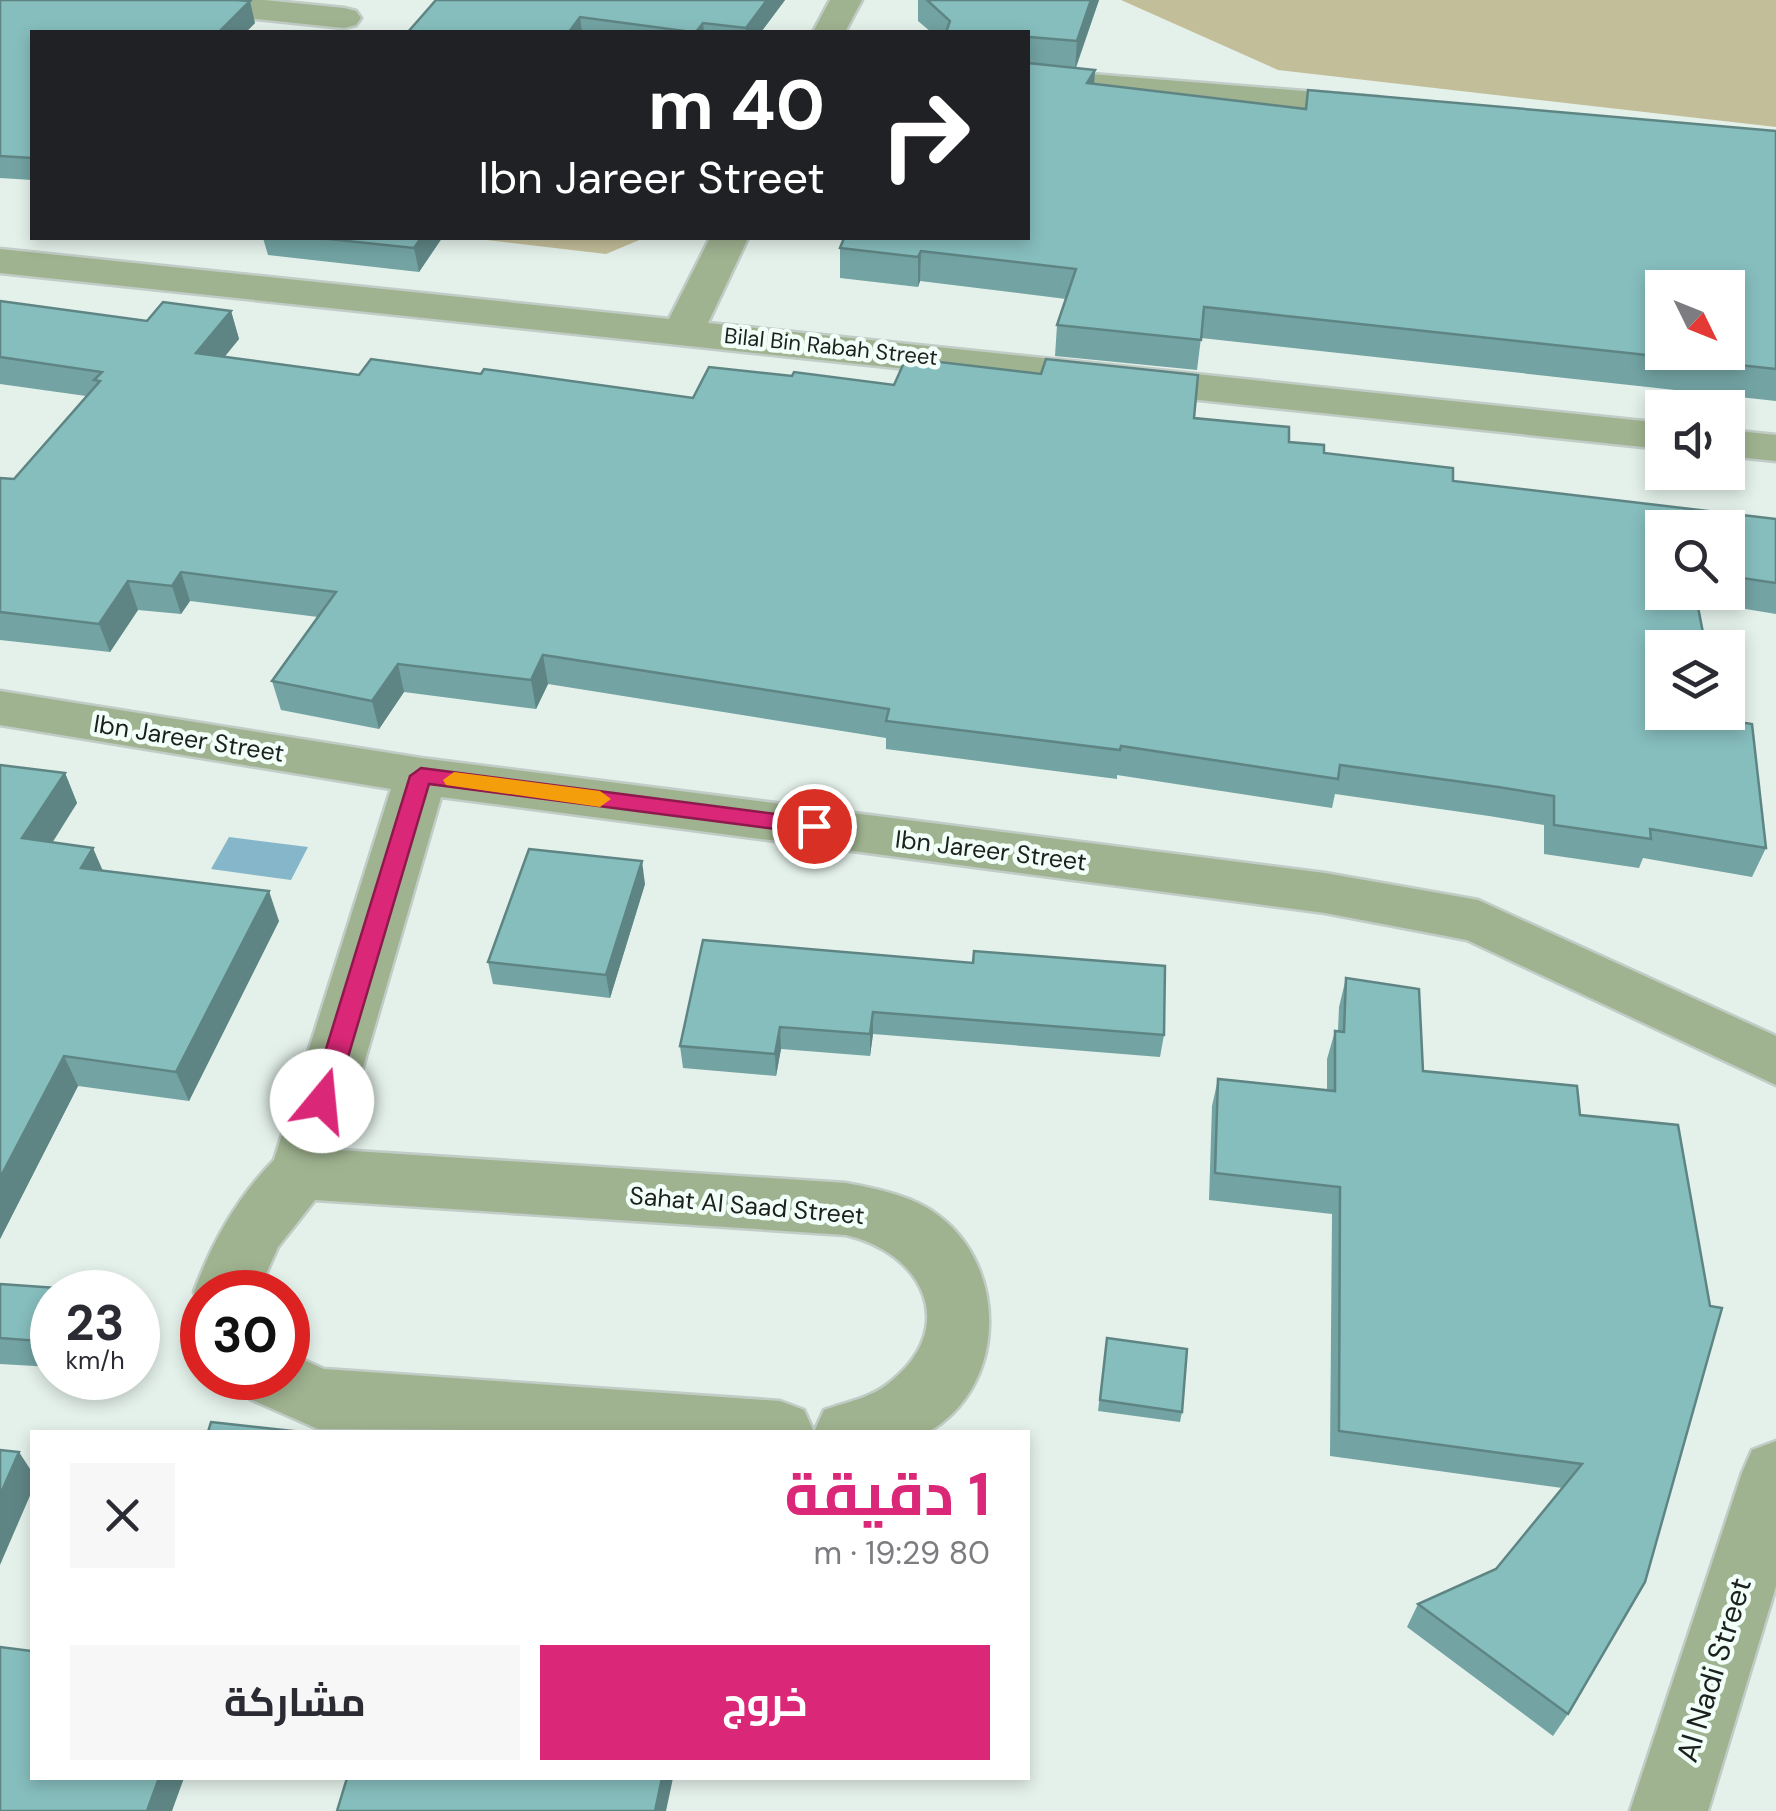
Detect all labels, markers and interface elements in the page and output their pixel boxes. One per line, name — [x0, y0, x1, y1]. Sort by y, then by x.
text: 40 m — [648, 60, 825, 151]
icon: right — [860, 70, 990, 200]
text: Ibn Jareer Street — [478, 148, 825, 207]
north arrow — [1645, 270, 1745, 370]
map controls — [1645, 270, 1745, 730]
street label: Bilal Bin Rabah Street — [723, 321, 939, 372]
button: sound — [1645, 390, 1745, 490]
button: search — [1645, 510, 1745, 610]
button: layers — [1645, 630, 1745, 730]
street label: Ibn Jareer Street — [91, 707, 287, 770]
pin — [772, 784, 857, 869]
icon: arrive — [787, 799, 842, 854]
street label: Ibn Jareer Street — [893, 822, 1089, 879]
position arrow — [270, 1049, 374, 1153]
street label: Sahat Al Saad Street — [628, 1179, 866, 1232]
speed limit sign: 30 — [180, 1270, 310, 1400]
text: 23 — [66, 1290, 125, 1356]
text: km/h — [65, 1344, 125, 1377]
text: 1 دقيقة — [784, 1455, 990, 1534]
button: close — [70, 1463, 175, 1568]
text: 80 m · 19:29 — [814, 1532, 990, 1574]
street label: Al Nadi Street — [1667, 1573, 1760, 1767]
button: مشاركة — [70, 1645, 520, 1760]
button: خروج — [540, 1645, 990, 1760]

